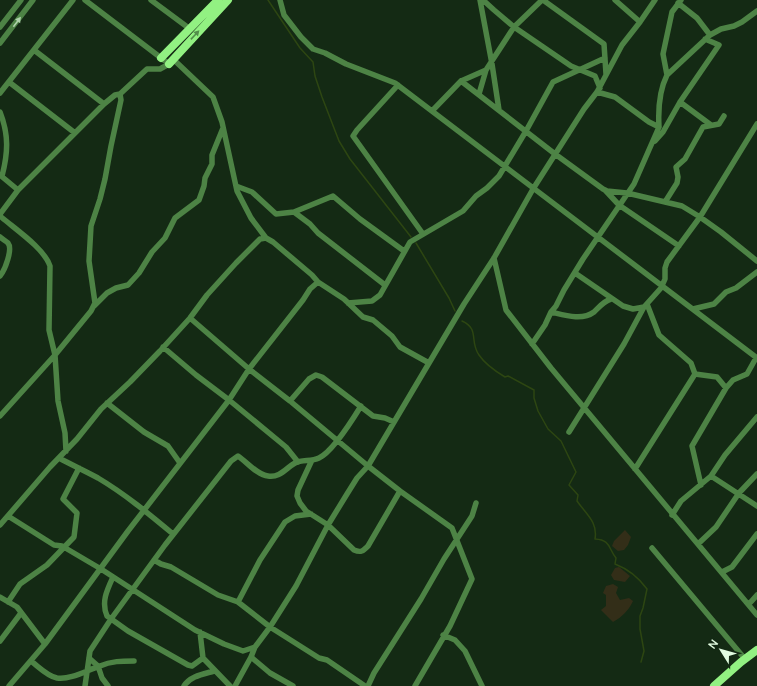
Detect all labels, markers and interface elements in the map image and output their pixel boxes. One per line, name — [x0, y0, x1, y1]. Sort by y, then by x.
one-way arrow — [12, 16, 21, 27]
one-way arrow — [191, 30, 200, 40]
north arrow — [701, 630, 741, 670]
text: N — [705, 636, 721, 652]

